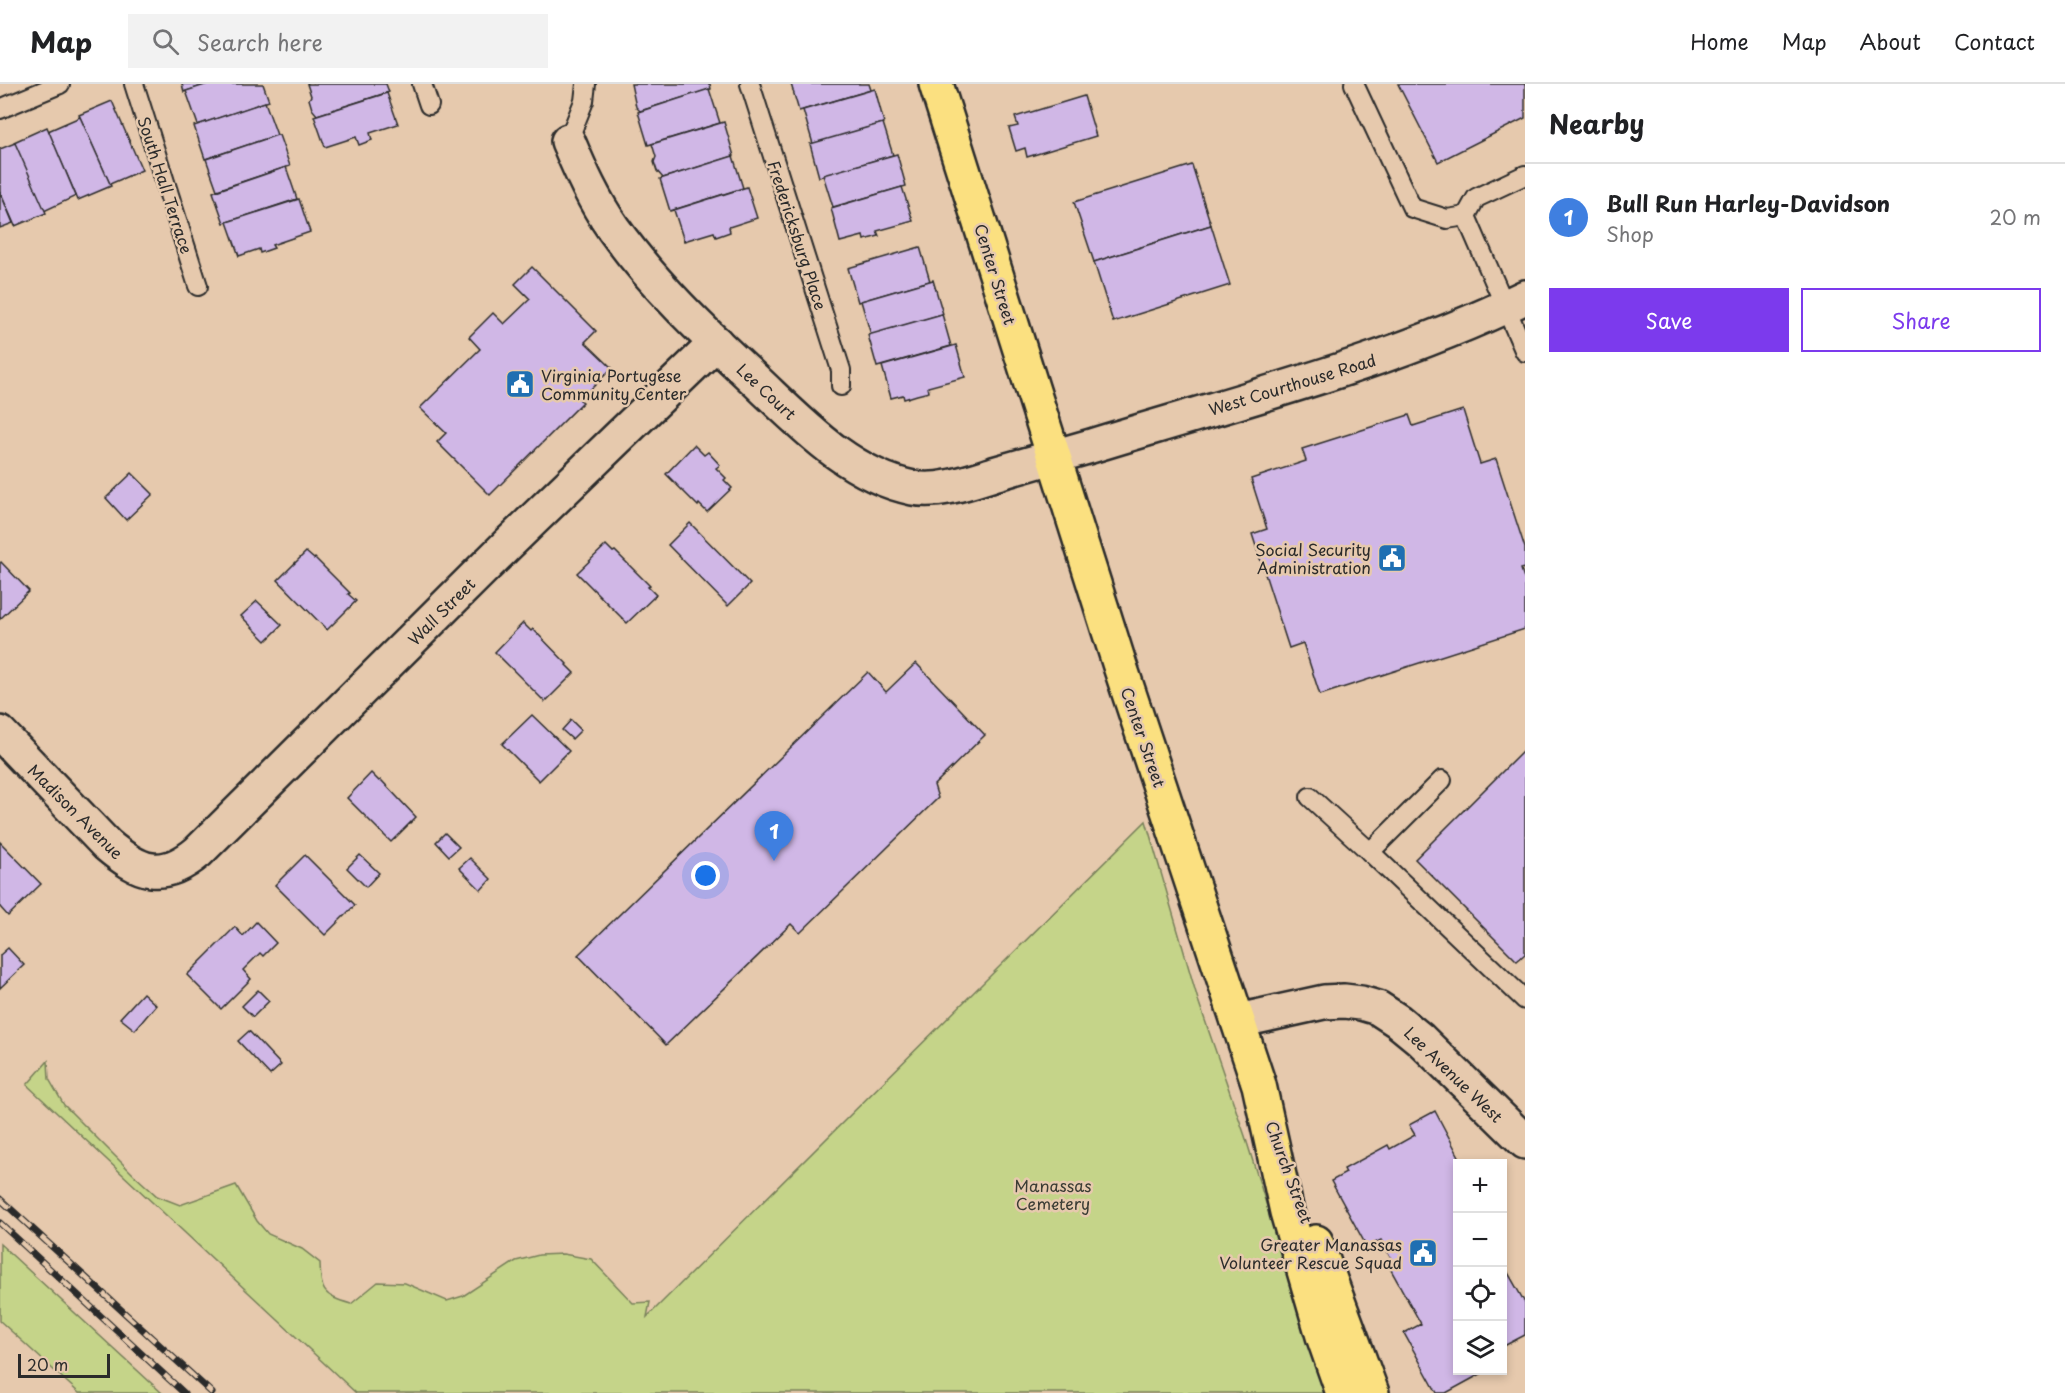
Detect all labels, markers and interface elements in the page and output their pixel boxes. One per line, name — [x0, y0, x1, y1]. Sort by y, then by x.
search box — [128, 14, 548, 68]
text: Map — [30, 20, 92, 63]
icon: search — [149, 25, 182, 58]
text: Search here — [197, 25, 323, 58]
text: Home — [1690, 25, 1749, 57]
text: Map — [1782, 25, 1827, 57]
text: About — [1860, 25, 1921, 57]
text: Contact — [1954, 25, 2035, 57]
text: Nearby — [1549, 104, 1644, 143]
street label: South Hall Terrace — [133, 113, 199, 257]
street label: Fredericksburg Place — [762, 157, 834, 313]
text: Bull Run Harley-Davidson — [1606, 186, 1890, 219]
text: 1 — [1564, 202, 1573, 232]
text: 20 m — [1989, 202, 2041, 232]
text: Shop — [1606, 219, 1654, 249]
street label: Center Street — [969, 220, 1023, 328]
button: Save — [1549, 288, 1789, 352]
button: Share — [1801, 288, 2041, 352]
street label: West Courthouse Road — [1205, 347, 1379, 421]
street label: Lee Court — [732, 357, 802, 425]
place label: Virginia Portugese Community Center — [541, 363, 687, 405]
public building icon: Virginia Portugese Community Center — [504, 368, 536, 400]
place label: Social Security Administration — [1255, 537, 1371, 579]
public building icon: Social Security Administration — [1376, 542, 1408, 574]
street label: Wall Street — [402, 571, 481, 650]
street label: Center Street — [1116, 684, 1173, 791]
street label: Madison Avenue — [23, 758, 129, 864]
pin: 1 — [754, 812, 794, 861]
your location — [691, 861, 720, 890]
street label: Lee Avenue West — [1399, 1021, 1509, 1127]
street label: Church Street — [1260, 1117, 1320, 1227]
map controls — [1453, 1159, 1507, 1375]
button: + — [1453, 1159, 1507, 1213]
park label: Manassas Cemetery — [1014, 1173, 1092, 1215]
button: − — [1453, 1213, 1507, 1267]
place label: Greater Manassas Volunteer Rescue Squad — [1220, 1232, 1402, 1274]
public building icon: Greater Manassas Volunteer Rescue Squad — [1407, 1237, 1439, 1269]
button: locate — [1453, 1267, 1507, 1321]
button: layers — [1453, 1321, 1507, 1375]
scale bar — [18, 1351, 110, 1378]
text: 20 m — [27, 1352, 68, 1376]

